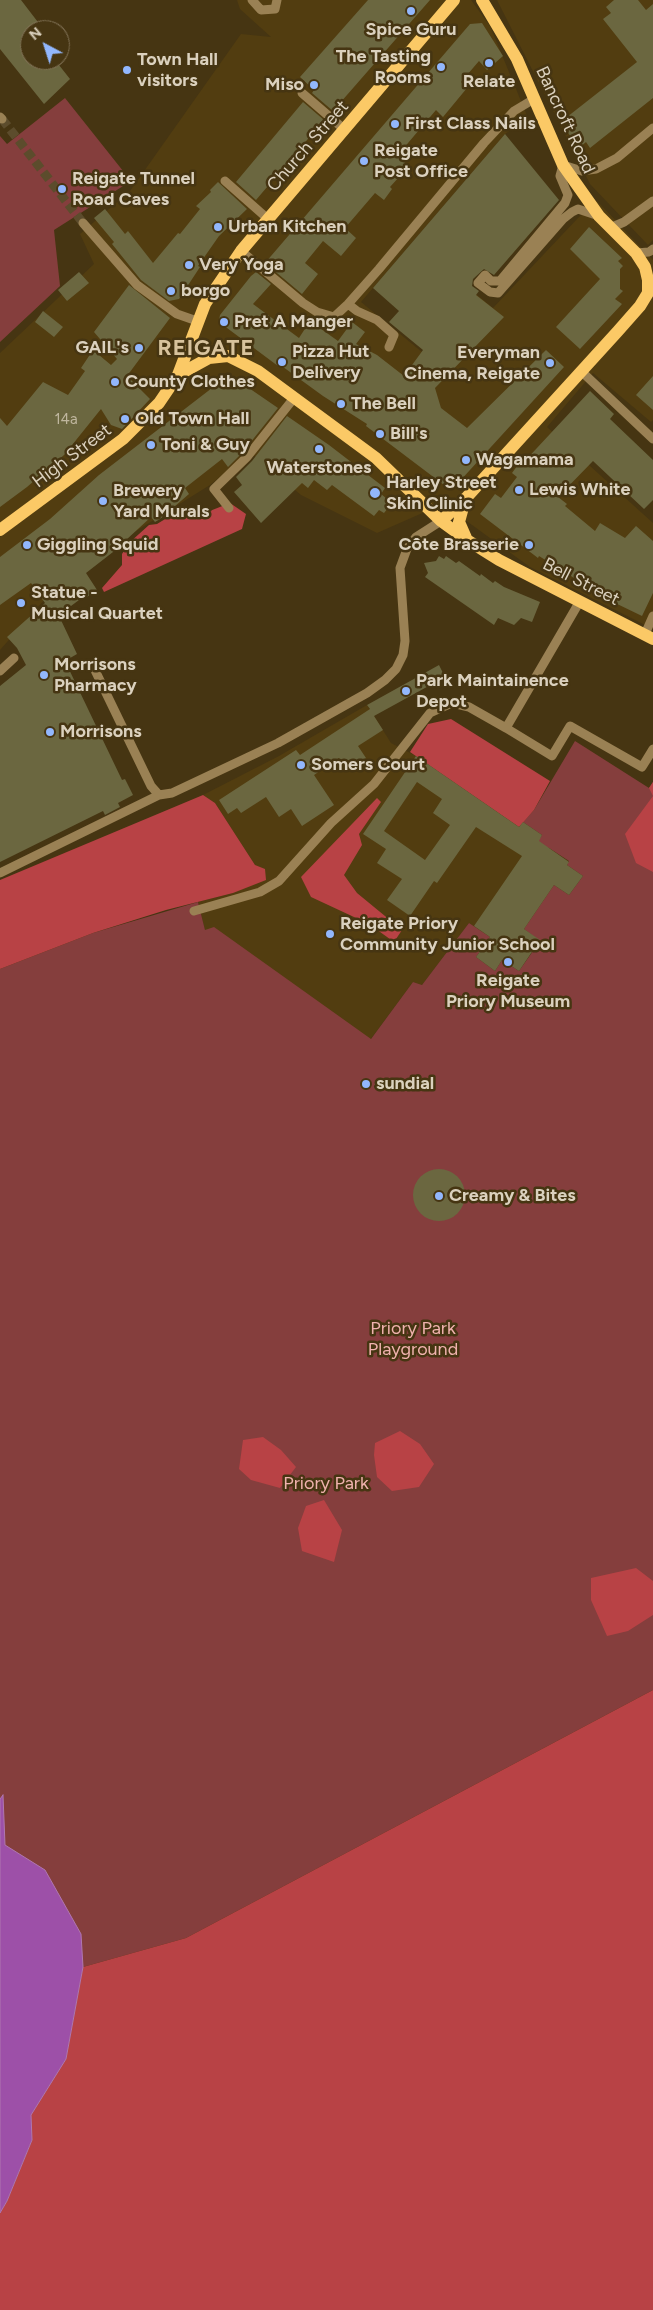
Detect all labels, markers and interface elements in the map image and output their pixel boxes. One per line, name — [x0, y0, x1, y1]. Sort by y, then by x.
marker: Spice Guru — [405, 5, 417, 17]
place label: Spice Guru — [365, 19, 457, 41]
north arrow — [20, 20, 70, 70]
text: N — [26, 24, 45, 44]
place label: The Tasting Rooms — [336, 46, 431, 88]
place label: Town Hall visitors — [137, 49, 218, 92]
marker: Relate — [483, 57, 495, 69]
marker: The Tasting Rooms — [435, 61, 447, 73]
street label: Bancroft Road — [531, 63, 599, 177]
marker: Town Hall visitors — [121, 64, 133, 76]
place label: Relate — [463, 71, 515, 93]
place label: Miso — [265, 74, 304, 96]
marker: Miso — [308, 79, 320, 91]
street label: Church Street — [263, 96, 353, 196]
place label: First Class Nails — [405, 113, 536, 135]
marker: First Class Nails — [389, 118, 401, 130]
place label: Reigate Post Office — [374, 140, 468, 182]
marker: Reigate Post Office — [358, 155, 370, 167]
place label: Reigate Tunnel Road Caves — [72, 168, 195, 210]
marker: Reigate Tunnel Road Caves — [56, 183, 68, 195]
place label: Urban Kitchen — [228, 216, 346, 238]
marker: Urban Kitchen — [212, 221, 224, 233]
place label: Very Yoga — [199, 254, 284, 276]
marker: Very Yoga — [183, 259, 195, 271]
place label: borgo — [181, 280, 230, 302]
marker: borgo — [165, 285, 177, 297]
place label: Pret A Manger — [234, 311, 353, 333]
marker: Pret A Manger — [218, 316, 230, 328]
district label: REIGATE — [157, 336, 255, 362]
place label: GAIL's — [76, 337, 129, 359]
place label: Pizza Hut Delivery — [292, 341, 370, 384]
marker: GAIL's — [133, 342, 145, 354]
place label: Everyman Cinema, Reigate — [404, 342, 540, 384]
marker: Pizza Hut Delivery — [276, 356, 288, 368]
marker: Everyman Cinema, Reigate — [544, 357, 556, 369]
place label: County Clothes — [125, 371, 255, 393]
marker: County Clothes — [109, 376, 121, 388]
place label: The Bell — [351, 393, 416, 415]
marker: The Bell — [335, 398, 347, 410]
place label: Old Town Hall — [135, 408, 249, 430]
house number: 14a — [54, 411, 78, 429]
marker: Old Town Hall — [119, 413, 131, 425]
street label: High Street — [28, 419, 116, 493]
place label: Bill's — [390, 423, 427, 445]
marker: Bill's — [374, 428, 386, 440]
place label: Toni & Guy — [161, 434, 250, 456]
marker: Toni & Guy — [145, 439, 157, 451]
marker: Waterstones — [313, 443, 325, 455]
place label: Wagamama — [476, 449, 574, 471]
marker: Wagamama — [460, 454, 472, 466]
place label: Waterstones — [267, 457, 371, 479]
place label: Harley Street Skin Clinic — [386, 472, 497, 514]
place label: Lewis White — [529, 479, 630, 501]
place label: Brewery Yard Murals — [113, 480, 209, 522]
marker: Lewis White — [513, 484, 525, 496]
marker: Harley Street Skin Clinic — [368, 486, 382, 500]
marker: Brewery Yard Murals — [97, 495, 109, 507]
place label: Giggling Squid — [37, 534, 158, 556]
place label: Côte Brasserie — [398, 534, 519, 556]
marker: Giggling Squid — [21, 539, 33, 551]
marker: Côte Brasserie — [523, 539, 535, 551]
street label: Bell Street — [539, 553, 623, 611]
place label: Statue - Musical Quartet — [31, 582, 163, 624]
marker: Statue - Musical Quartet — [15, 597, 27, 609]
place label: Morrisons Pharmacy — [54, 654, 137, 696]
marker: Morrisons Pharmacy — [38, 669, 50, 681]
place label: Park Maintainence Depot — [416, 670, 569, 712]
marker: Park Maintainence Depot — [400, 685, 412, 697]
place label: Morrisons — [60, 721, 142, 743]
marker: Morrisons — [44, 726, 56, 738]
place label: Somers Court — [311, 754, 425, 776]
marker: Somers Court — [295, 759, 307, 771]
place label: Reigate Priory Community Junior School — [340, 913, 555, 956]
marker: Reigate Priory Community Junior School — [324, 928, 336, 940]
marker: Reigate Priory Museum — [502, 956, 514, 968]
place label: Reigate Priory Museum — [446, 970, 570, 1012]
place label: sundial — [376, 1073, 434, 1095]
marker: sundial — [360, 1078, 372, 1090]
place label: Creamy & Bites — [449, 1185, 576, 1207]
marker: Creamy & Bites — [433, 1190, 445, 1202]
park label: Priory Park Playground — [368, 1318, 458, 1360]
park label: Priory Park — [283, 1473, 369, 1495]

